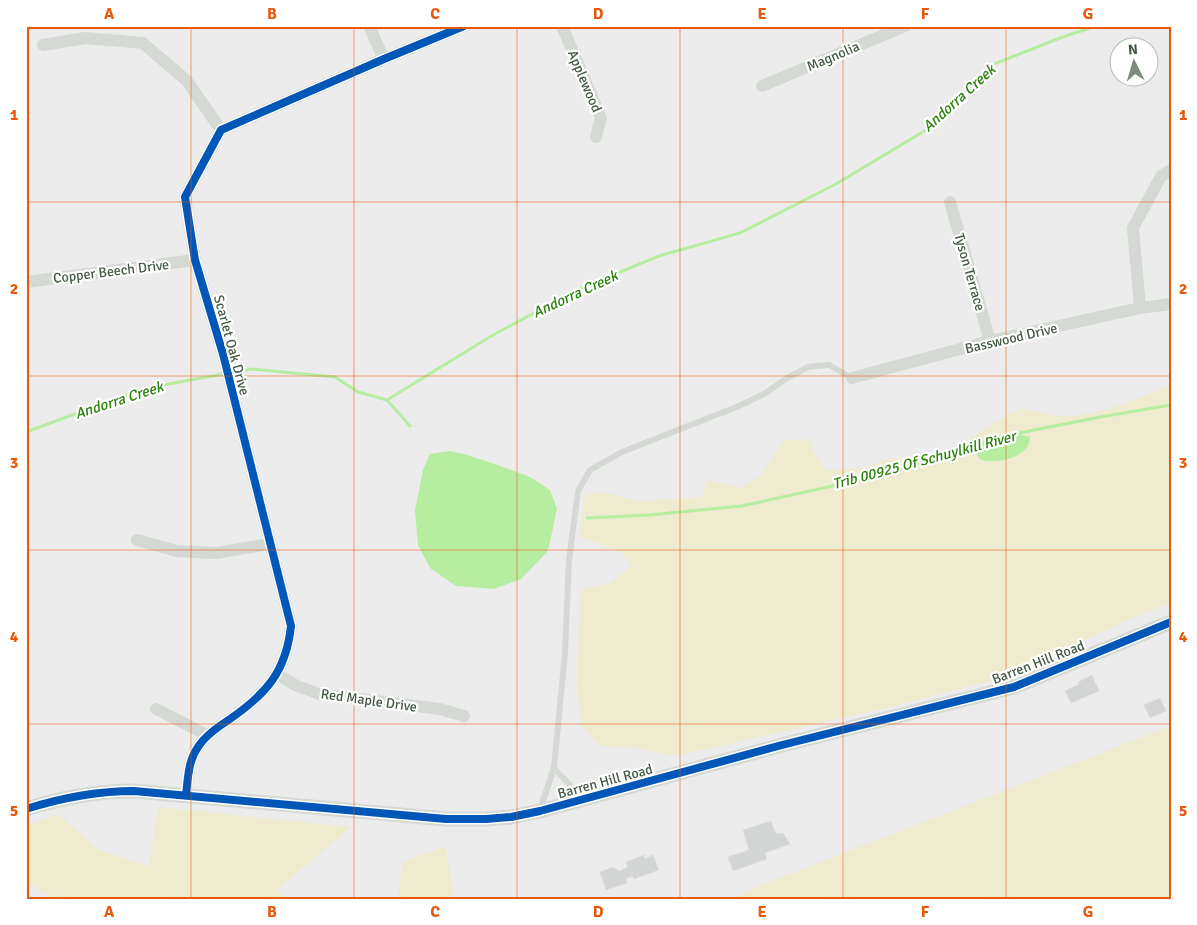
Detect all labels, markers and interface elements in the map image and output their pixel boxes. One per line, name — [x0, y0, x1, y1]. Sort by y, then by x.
text: A — [104, 4, 115, 24]
text: B — [267, 4, 277, 24]
text: C — [430, 4, 440, 24]
text: D — [593, 4, 604, 24]
text: E — [757, 4, 767, 24]
text: F — [921, 4, 930, 24]
text: G — [1083, 4, 1093, 24]
street label: Magnolia — [804, 38, 862, 75]
north arrow — [1110, 38, 1160, 88]
text: N — [1127, 41, 1139, 58]
street label: Applewood — [564, 47, 605, 115]
water label: Andorra Creek — [919, 60, 1000, 135]
text: 1 — [10, 105, 19, 125]
text: 1 — [1179, 105, 1188, 125]
street label: Tyson Terrace — [950, 231, 989, 313]
street label: Copper Beech Drive — [52, 256, 170, 287]
water label: Andorra Creek — [530, 266, 622, 322]
text: 2 — [10, 279, 18, 299]
text: 2 — [1179, 279, 1187, 299]
street label: Scarlet Oak Drive — [210, 293, 253, 397]
street label: Basswood Drive — [963, 320, 1059, 357]
water label: Andorra Creek — [73, 377, 167, 423]
water label: Trib 00925 Of Schuylkill River — [830, 426, 1020, 493]
text: 3 — [10, 453, 18, 473]
text: 3 — [1179, 453, 1187, 473]
text: 4 — [10, 627, 19, 647]
text: 4 — [1179, 627, 1188, 647]
street label: Barren Hill Road — [990, 637, 1087, 688]
street label: Red Maple Drive — [320, 685, 418, 716]
street label: Barren Hill Road — [556, 761, 655, 802]
text: 5 — [10, 801, 18, 821]
text: 5 — [1179, 801, 1187, 821]
text: A — [104, 902, 115, 922]
text: B — [267, 902, 277, 922]
text: C — [430, 902, 440, 922]
text: D — [593, 902, 604, 922]
text: E — [757, 902, 767, 922]
text: F — [921, 902, 930, 922]
text: G — [1083, 902, 1093, 922]

